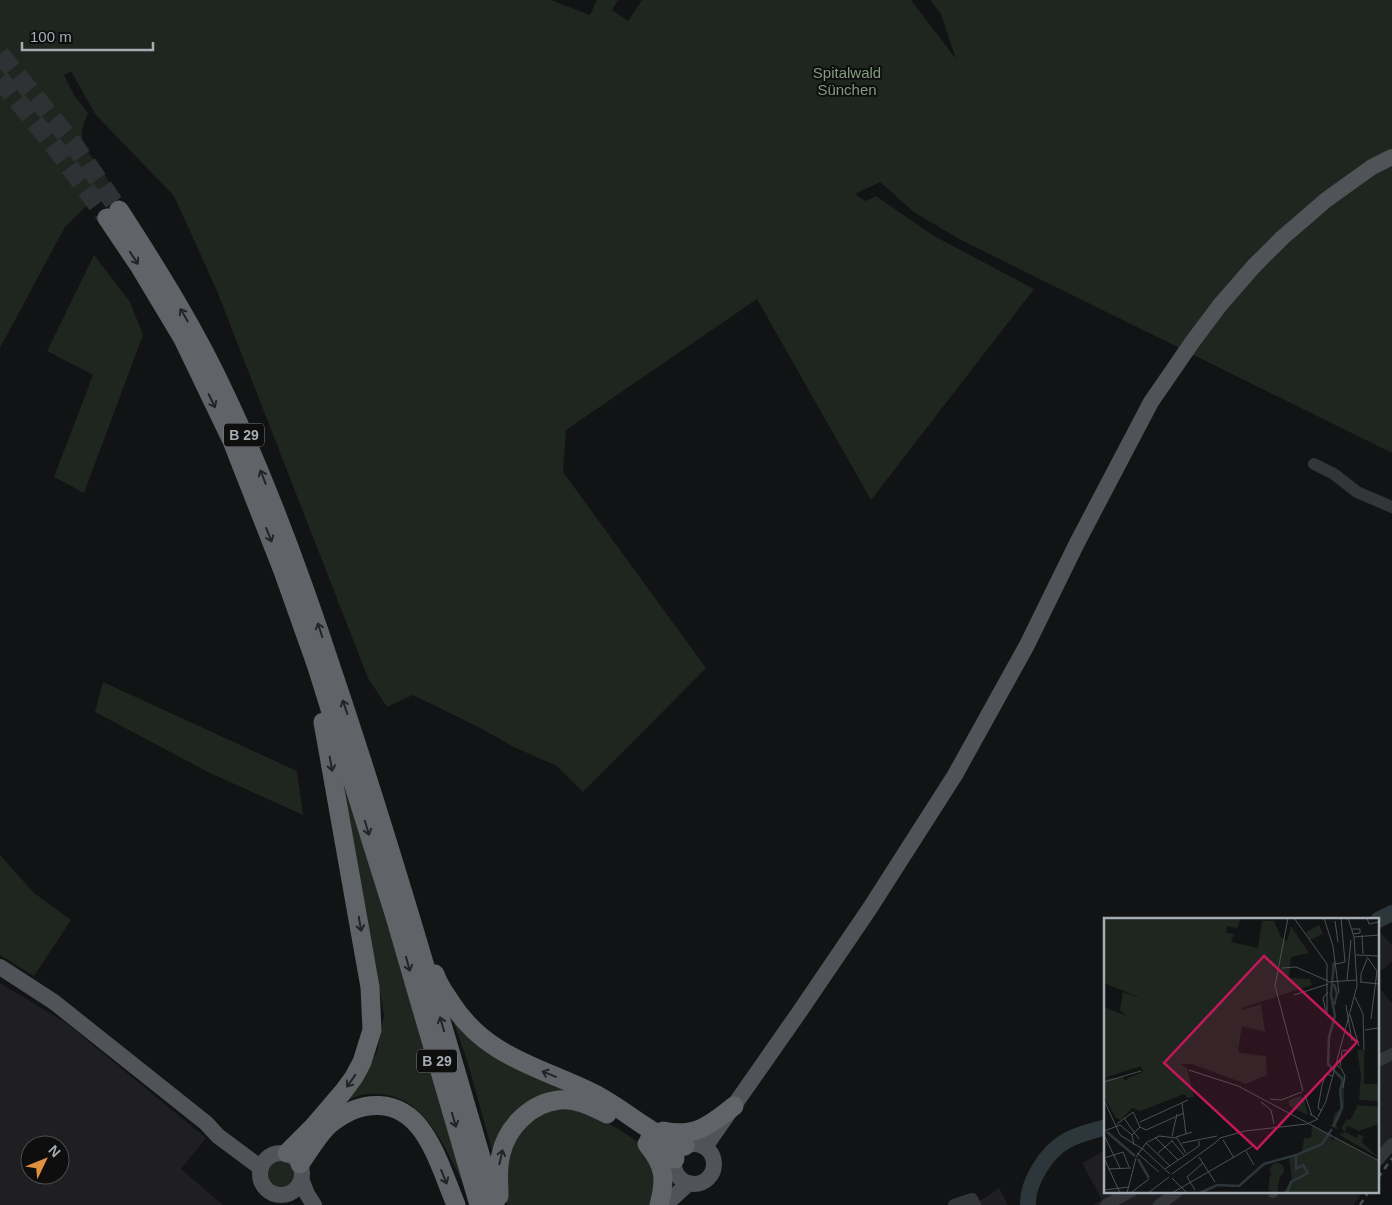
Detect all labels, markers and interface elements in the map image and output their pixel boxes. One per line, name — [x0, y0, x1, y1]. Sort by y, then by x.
scale bar — [22, 20, 154, 52]
text: 100 m — [30, 28, 72, 45]
park label: Spitalwald Sünchen — [813, 64, 881, 98]
one-way arrow — [129, 251, 139, 265]
one-way arrow — [179, 309, 189, 323]
one-way arrow — [208, 393, 217, 408]
road number: B 29 — [224, 424, 264, 446]
one-way arrow — [257, 470, 266, 485]
one-way arrow — [265, 527, 274, 542]
one-way arrow — [314, 622, 324, 638]
one-way arrow — [340, 699, 349, 715]
one-way arrow — [326, 756, 336, 772]
one-way arrow — [362, 819, 372, 835]
one-way arrow — [355, 916, 365, 932]
inset map — [1104, 918, 1380, 1192]
one-way arrow — [404, 955, 414, 971]
one-way arrow — [436, 1016, 446, 1032]
road number: B 29 — [417, 1050, 457, 1072]
one-way arrow — [541, 1069, 557, 1078]
one-way arrow — [346, 1074, 356, 1088]
one-way arrow — [450, 1111, 460, 1127]
north arrow — [20, 1135, 70, 1185]
text: N — [45, 1142, 64, 1160]
one-way arrow — [497, 1149, 506, 1165]
one-way arrow — [440, 1168, 449, 1184]

